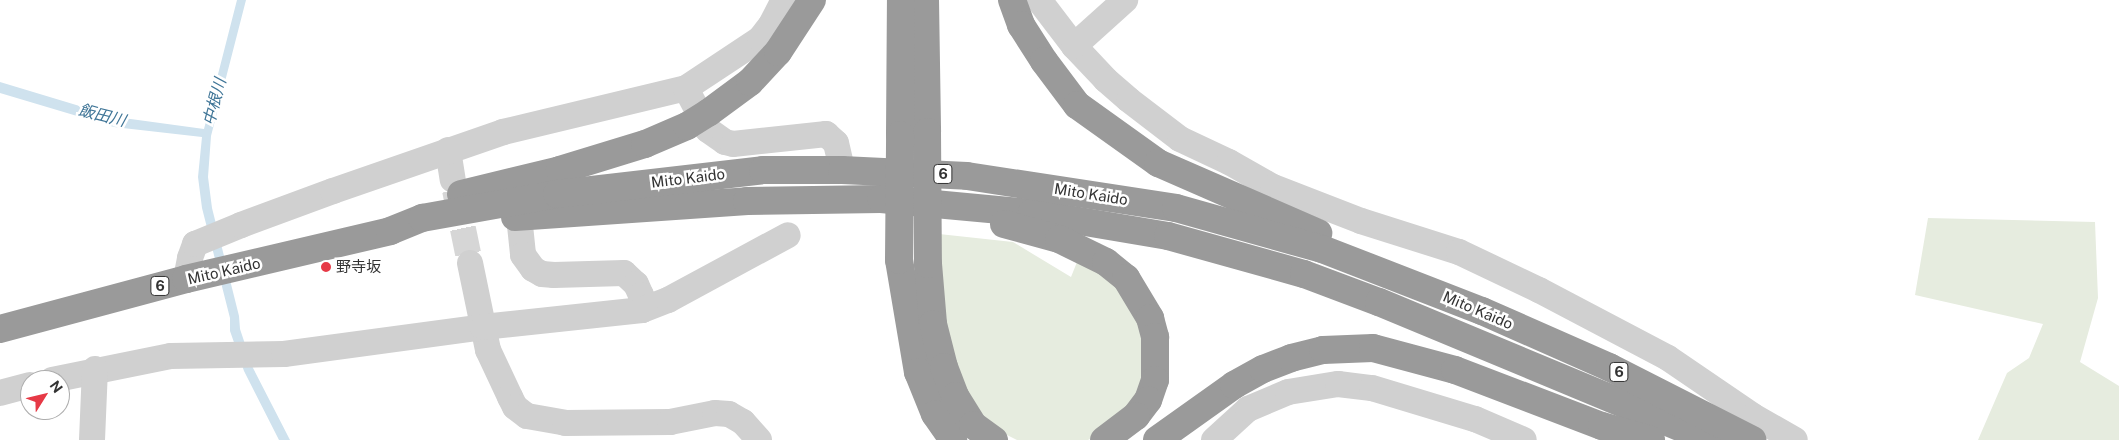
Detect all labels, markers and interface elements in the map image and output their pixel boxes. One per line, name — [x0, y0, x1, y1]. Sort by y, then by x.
water label: 中根川 — [200, 76, 230, 128]
water label: 飯田川 — [76, 101, 128, 131]
road number: 6 — [933, 162, 953, 185]
street label: Mito Kaido — [650, 165, 726, 191]
street label: Mito Kaido — [1053, 179, 1129, 209]
street label: Mito Kaido — [186, 254, 262, 288]
place label: 野寺坂 — [336, 258, 381, 276]
marker: 野寺坂 — [320, 261, 332, 273]
road number: 6 — [150, 274, 170, 298]
street label: Mito Kaido — [1440, 287, 1516, 333]
road number: 6 — [1609, 361, 1629, 384]
north arrow — [20, 370, 70, 420]
text: N — [47, 378, 66, 396]

